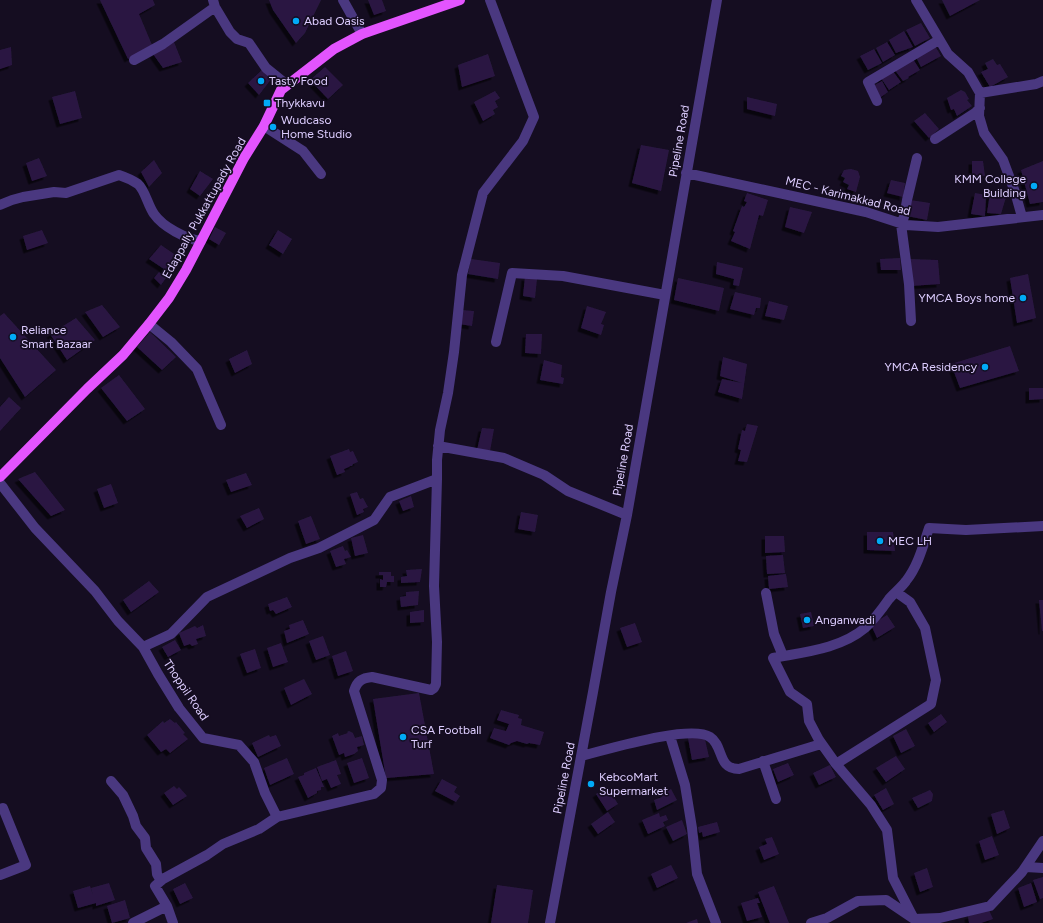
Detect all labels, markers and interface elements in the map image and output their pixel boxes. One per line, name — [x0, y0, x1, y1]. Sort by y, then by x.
place label: Abad Oasis — [304, 14, 365, 28]
marker: Abad Oasis — [291, 16, 301, 26]
place label: Tasty Food — [269, 74, 328, 88]
marker: Tasty Food — [256, 76, 266, 86]
place label: Thykkavu — [275, 96, 325, 110]
marker: Thykkavu — [262, 98, 272, 108]
street label: Pipeline Road — [666, 104, 692, 178]
place label: Wudcaso Home Studio — [281, 113, 352, 141]
marker: Wudcaso Home Studio — [268, 122, 278, 132]
street label: Edappally Pukkattupady Road — [159, 135, 249, 281]
place label: KMM College Building — [954, 172, 1026, 200]
street label: MEC - Karimakkad Road — [784, 174, 912, 218]
marker: KMM College Building — [1029, 181, 1039, 191]
place label: YMCA Boys home — [918, 291, 1015, 305]
marker: YMCA Boys home — [1018, 293, 1028, 303]
place label: Reliance Smart Bazaar — [21, 323, 92, 351]
marker: Reliance Smart Bazaar — [8, 332, 18, 342]
place label: YMCA Residency — [884, 360, 978, 374]
marker: YMCA Residency — [980, 362, 990, 372]
street label: Pipeline Road — [610, 423, 636, 497]
place label: MEC LH — [888, 534, 932, 548]
marker: MEC LH — [875, 536, 885, 546]
place label: Anganwadi — [815, 613, 875, 627]
marker: Anganwadi — [802, 615, 812, 625]
street label: Thoppil Road — [160, 657, 212, 723]
place label: CSA Football Turf — [411, 723, 481, 751]
marker: CSA Football Turf — [398, 732, 408, 742]
street label: Pipeline Road — [550, 741, 578, 815]
place label: KebcoMart Supermarket — [599, 770, 668, 798]
marker: KebcoMart Supermarket — [586, 779, 596, 789]

